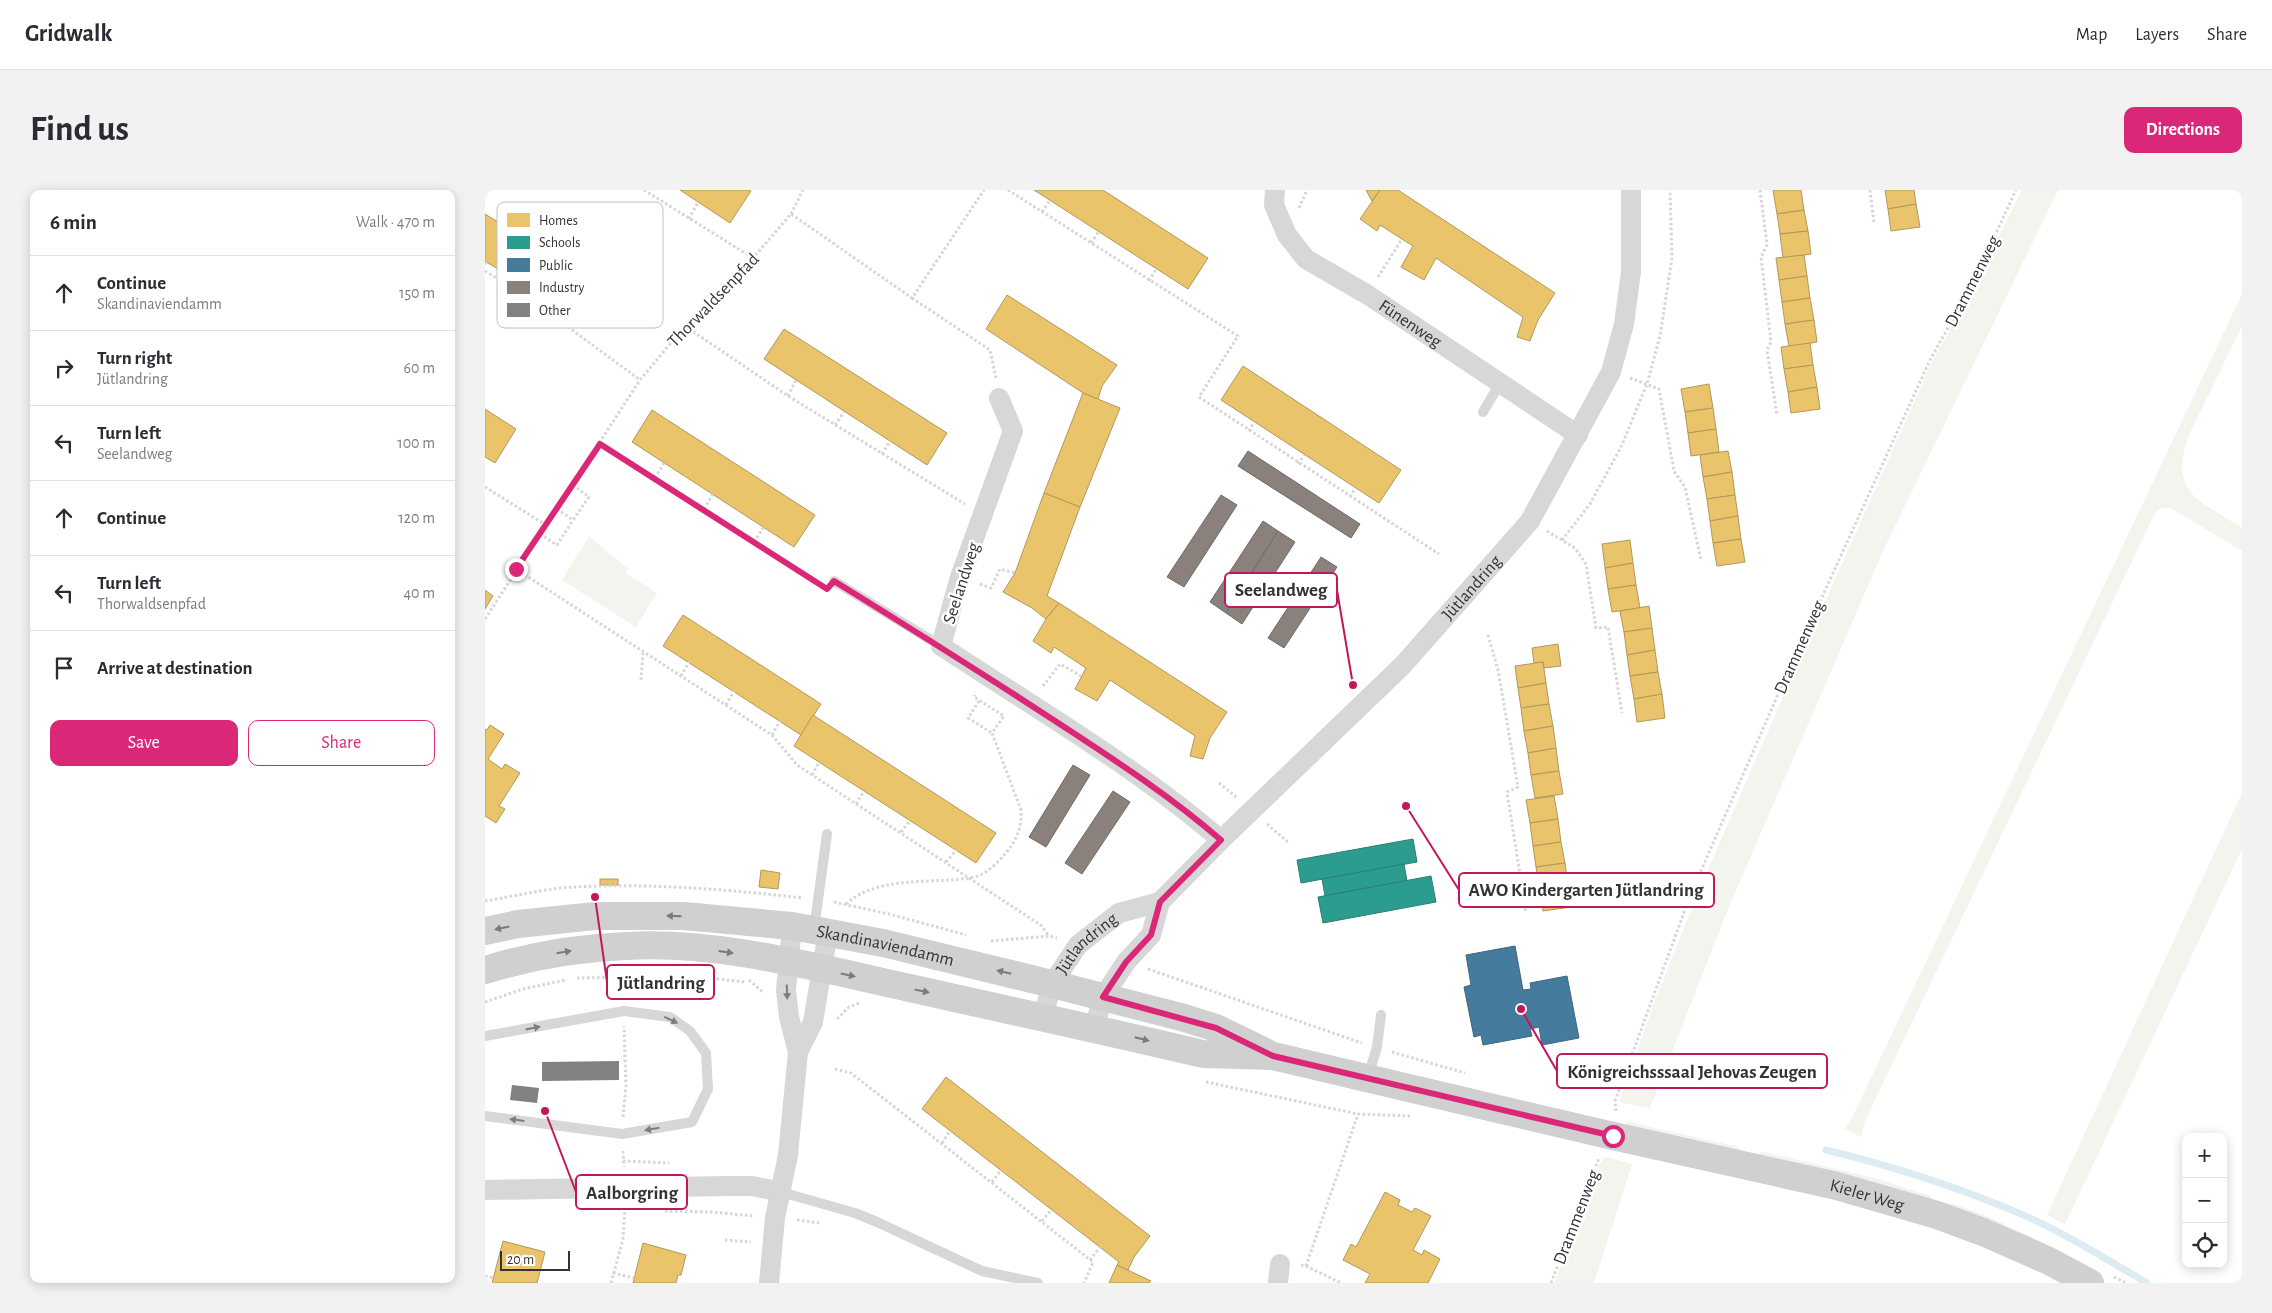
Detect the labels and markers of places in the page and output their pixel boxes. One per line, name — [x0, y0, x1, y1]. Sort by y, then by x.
callout: Seelandweg — [1225, 573, 1337, 607]
callout: AWO Kindergarten Jütlandring — [1459, 873, 1714, 907]
callout: Jütlandring — [607, 965, 714, 999]
callout: Königreichsssaal Jehovas Zeugen — [1557, 1054, 1827, 1088]
callout: Aalborgring — [576, 1175, 687, 1209]

